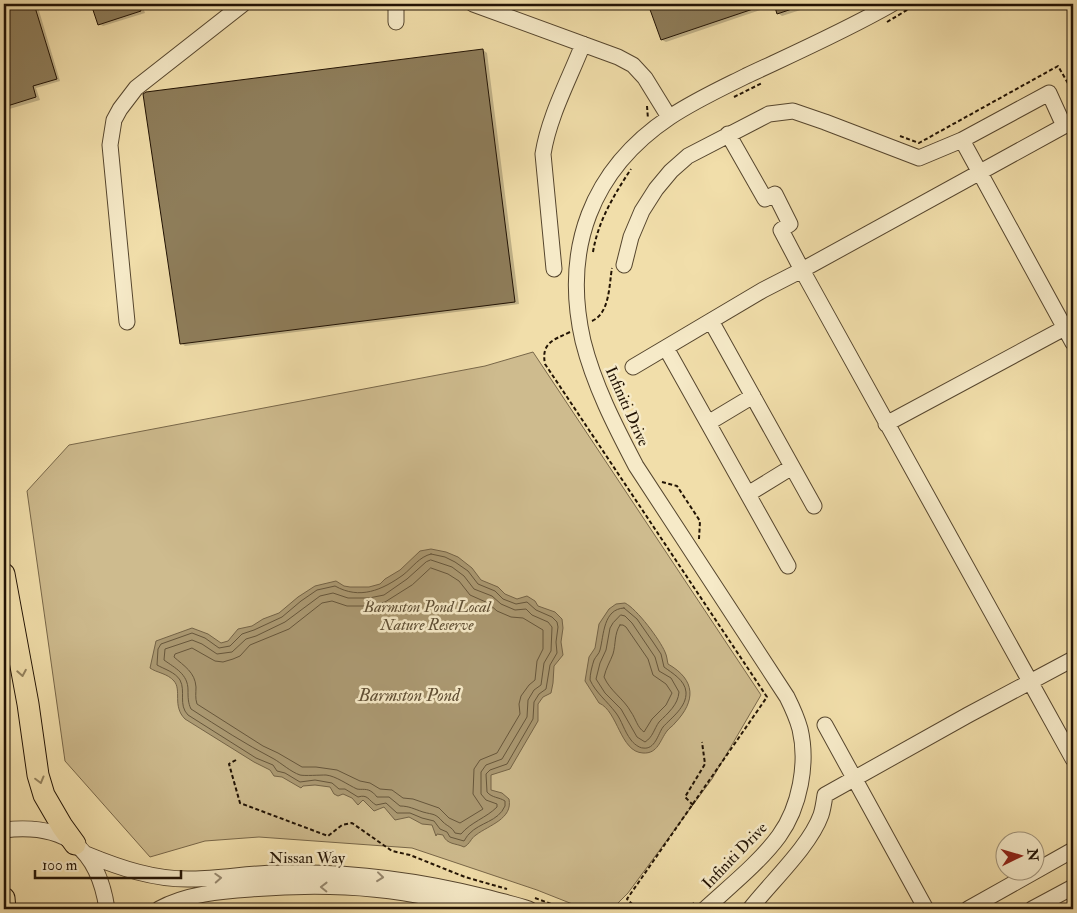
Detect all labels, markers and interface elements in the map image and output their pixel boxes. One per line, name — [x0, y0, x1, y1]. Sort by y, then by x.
street label: Infiniti Drive — [601, 363, 654, 450]
park label: Barmston Pond Local Nature Reserve — [363, 597, 492, 635]
one-way arrow — [17, 669, 27, 678]
water label: Barmston Pond — [357, 684, 461, 707]
one-way arrow — [35, 776, 45, 784]
street label: Infiniti Drive — [698, 818, 772, 893]
north arrow — [994, 830, 1044, 880]
text: N — [1023, 847, 1042, 862]
scale bar — [35, 848, 181, 880]
street label: Nissan Way — [269, 848, 346, 868]
text: 100 m — [42, 856, 78, 875]
one-way arrow — [377, 871, 385, 882]
one-way arrow — [215, 872, 223, 883]
one-way arrow — [320, 881, 328, 892]

